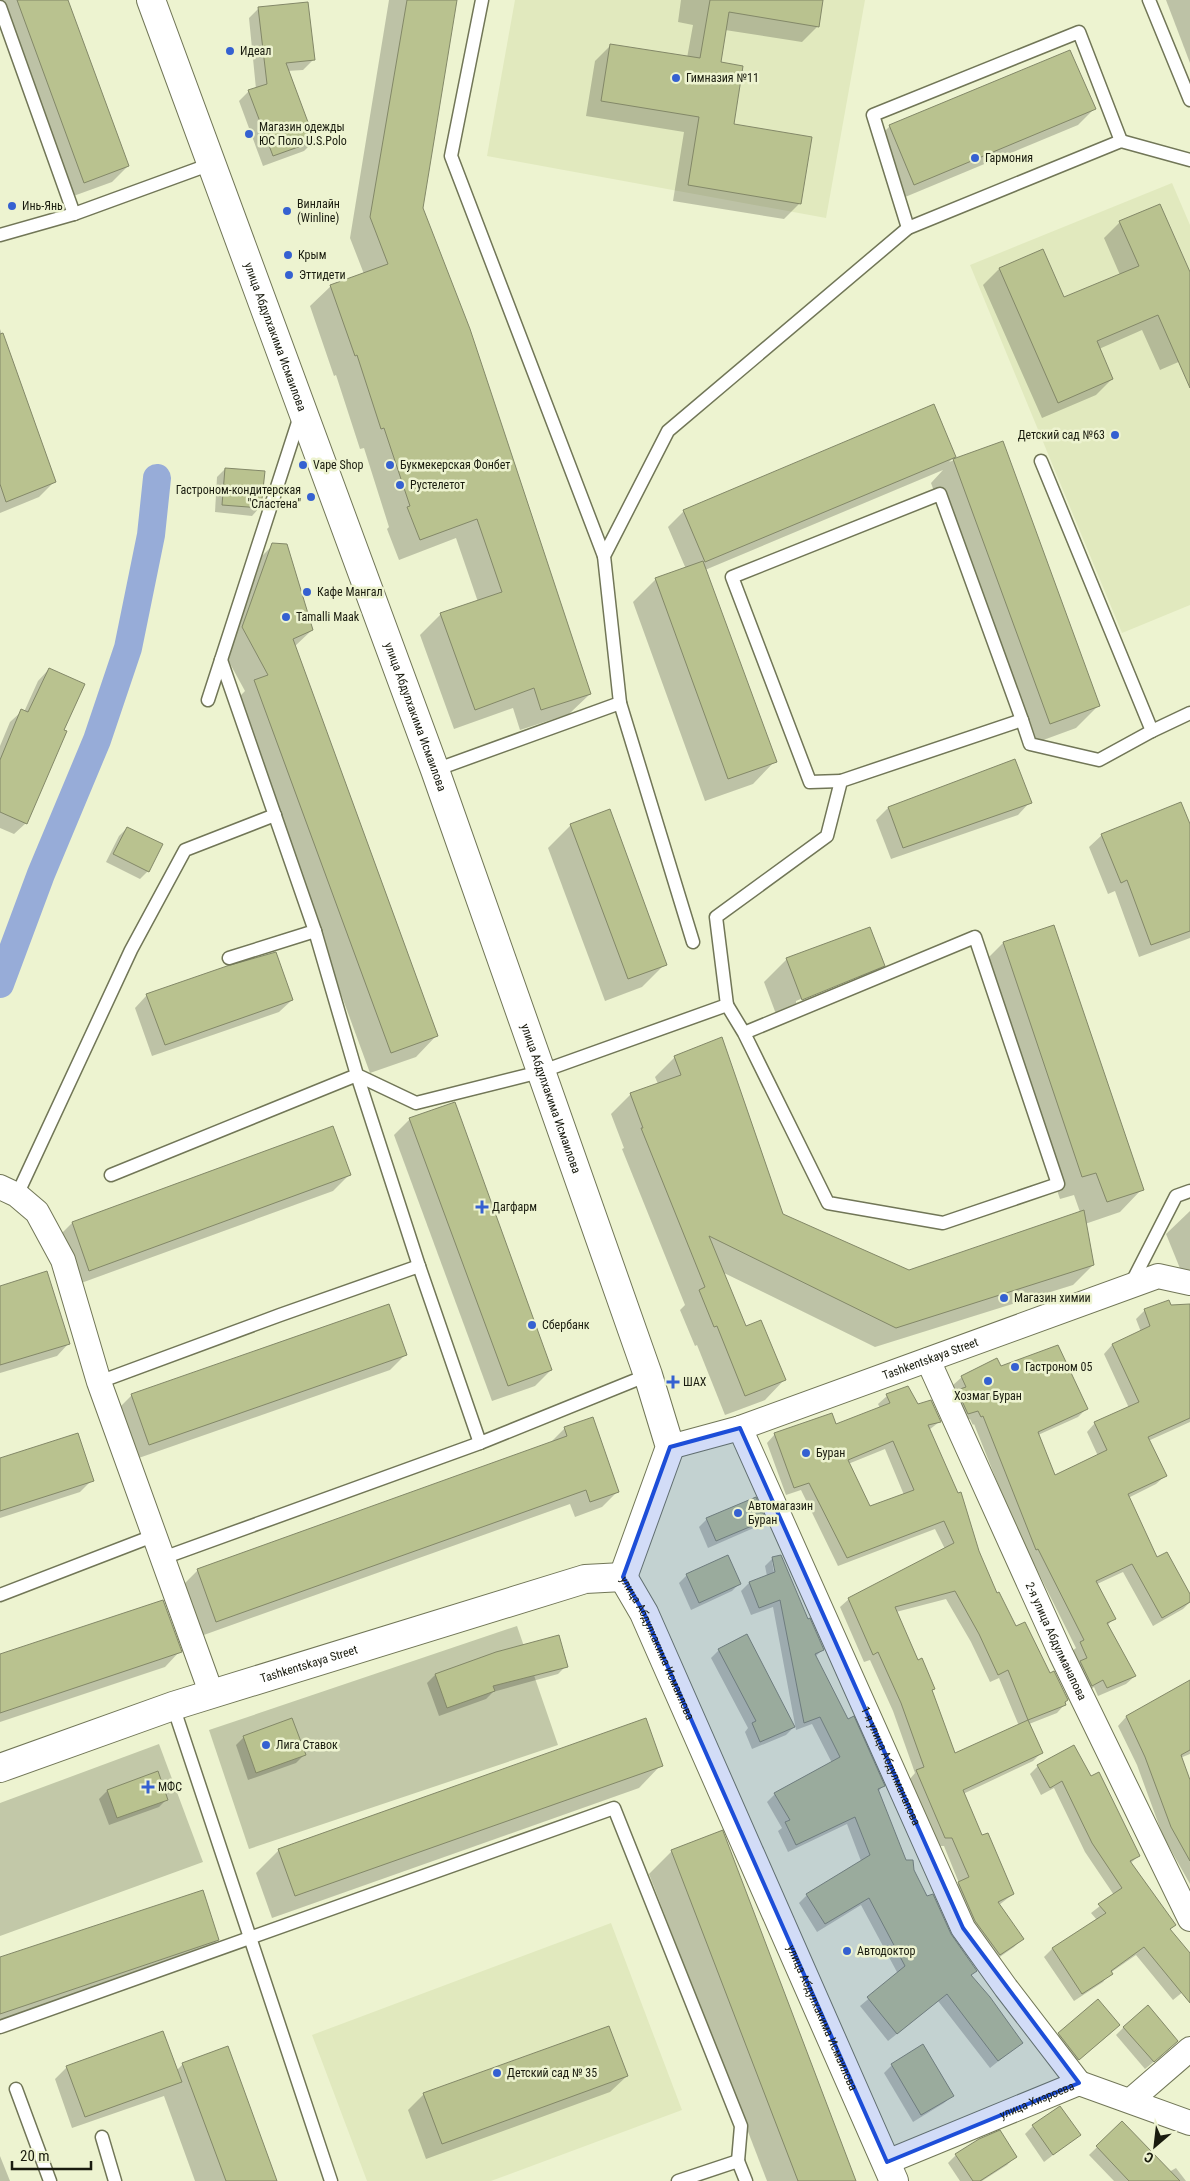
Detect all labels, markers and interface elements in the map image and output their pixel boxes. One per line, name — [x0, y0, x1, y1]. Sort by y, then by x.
place label: Идеал — [240, 44, 272, 58]
marker: Идеал — [224, 45, 236, 57]
place label: Гимназия №11 — [686, 71, 759, 85]
marker: Гимназия №11 — [670, 72, 682, 84]
place label: Магазин одежды ЮС Поло U.S.Polo — [259, 120, 347, 148]
marker: Магазин одежды ЮС Поло U.S.Polo — [243, 128, 255, 140]
place label: Гармония — [985, 151, 1033, 165]
marker: Гармония — [969, 152, 981, 164]
place label: Винлайн (Winline) — [297, 197, 340, 225]
place label: Инь-Янь — [22, 199, 63, 213]
marker: Инь-Янь — [6, 200, 18, 212]
marker: Винлайн (Winline) — [281, 205, 293, 217]
place label: Крым — [298, 248, 326, 262]
marker: Крым — [282, 249, 294, 261]
street label: улица Абдулхакима Исмаилова — [241, 260, 309, 413]
place label: Эттидети — [299, 268, 346, 282]
marker: Эттидети — [283, 269, 295, 281]
place label: Детский сад №63 — [1018, 428, 1105, 442]
marker: Детский сад №63 — [1109, 429, 1121, 441]
place label: Vape Shop — [313, 458, 364, 472]
place label: Букмекерская Фонбет — [400, 458, 510, 472]
marker: Vape Shop — [297, 459, 309, 471]
marker: Букмекерская Фонбет — [384, 459, 396, 471]
place label: Рустелетот — [410, 478, 465, 492]
marker: Рустелетот — [394, 479, 406, 491]
place label: Гастроном-кондитерская "Сластена" — [176, 483, 301, 511]
marker: Гастроном-кондитерская "Сластена" — [305, 491, 317, 503]
place label: Кафе Мангал — [317, 585, 383, 599]
marker: Кафе Мангал — [301, 586, 313, 598]
place label: Tamalli Maak — [296, 610, 360, 624]
marker: Tamalli Maak — [280, 611, 292, 623]
street label: улица Абдулхакима Исмаилова — [382, 640, 449, 793]
street label: улица Абдулхакима Исмаилова — [518, 1022, 584, 1175]
place label: Дагфарм — [492, 1200, 537, 1214]
marker: Дагфарм — [476, 1201, 488, 1213]
place label: Магазин химии — [1014, 1291, 1091, 1305]
marker: Магазин химии — [998, 1292, 1010, 1304]
place label: Сбербанк — [542, 1318, 590, 1332]
marker: Сбербанк — [526, 1319, 538, 1331]
street label: Tashkentskaya Street — [880, 1335, 981, 1383]
place label: Гастроном 05 — [1025, 1360, 1093, 1374]
marker: Гастроном 05 — [1009, 1361, 1021, 1373]
place label: ШАХ — [683, 1375, 707, 1389]
marker: Хозмаг Буран — [982, 1375, 994, 1387]
marker: ШАХ — [667, 1376, 679, 1388]
place label: Хозмаг Буран — [954, 1389, 1022, 1403]
place label: Буран — [816, 1446, 845, 1460]
marker: Буран — [800, 1447, 812, 1459]
place label: Автомагазин Буран — [748, 1499, 813, 1527]
marker: Автомагазин Буран — [732, 1507, 744, 1519]
street label: улица Абдулхакима Исмаилова — [617, 1574, 697, 1722]
street label: 2-я улица Абдулманапова — [1022, 1580, 1090, 1703]
street label: Tashkentskaya Street — [259, 1642, 360, 1686]
street label: 1-я улица Абдулманапова — [858, 1704, 923, 1828]
place label: Лига Ставок — [276, 1738, 338, 1752]
marker: Лига Ставок — [260, 1739, 272, 1751]
place label: МФС — [158, 1780, 182, 1794]
marker: МФС — [142, 1781, 154, 1793]
street label: улица Абдулхакима Исмаилова — [784, 1943, 860, 2093]
place label: Автодоктор — [857, 1944, 915, 1958]
marker: Автодоктор — [841, 1945, 853, 1957]
place label: Детский сад № 35 — [507, 2066, 597, 2080]
marker: Детский сад № 35 — [491, 2067, 503, 2079]
street label: улица Хизроева — [997, 2079, 1076, 2122]
north arrow — [1130, 2121, 1180, 2171]
scale bar — [12, 2138, 91, 2170]
text: 20 m — [20, 2147, 50, 2165]
text: С — [1142, 2149, 1156, 2166]

